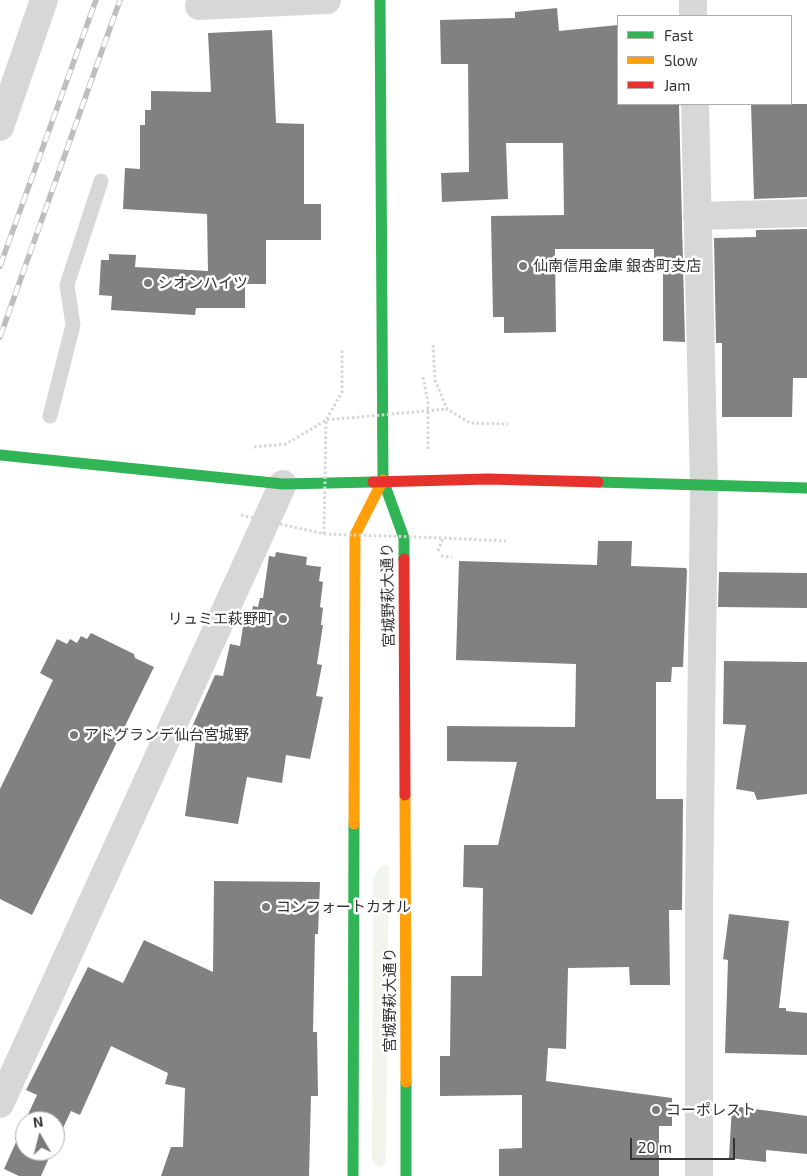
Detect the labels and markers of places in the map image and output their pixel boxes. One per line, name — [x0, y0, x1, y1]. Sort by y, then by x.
place label: 仙南信用金庫 銀杏町支店 — [533, 257, 701, 275]
marker: 仙南信用金庫 銀杏町支店 — [517, 260, 529, 272]
place label: シオンハイツ — [158, 274, 248, 292]
marker: シオンハイツ — [142, 277, 154, 289]
place label: リュミエ萩野町 — [168, 610, 273, 628]
marker: リュミエ萩野町 — [277, 613, 289, 625]
place label: アドグランデ仙台宮城野 — [84, 726, 249, 744]
marker: アドグランデ仙台宮城野 — [68, 729, 80, 741]
place label: コンフォートカオル — [276, 898, 411, 916]
marker: コンフォートカオル — [260, 901, 272, 913]
place label: コーポレスト — [666, 1101, 756, 1119]
marker: コーポレスト — [650, 1104, 662, 1116]

